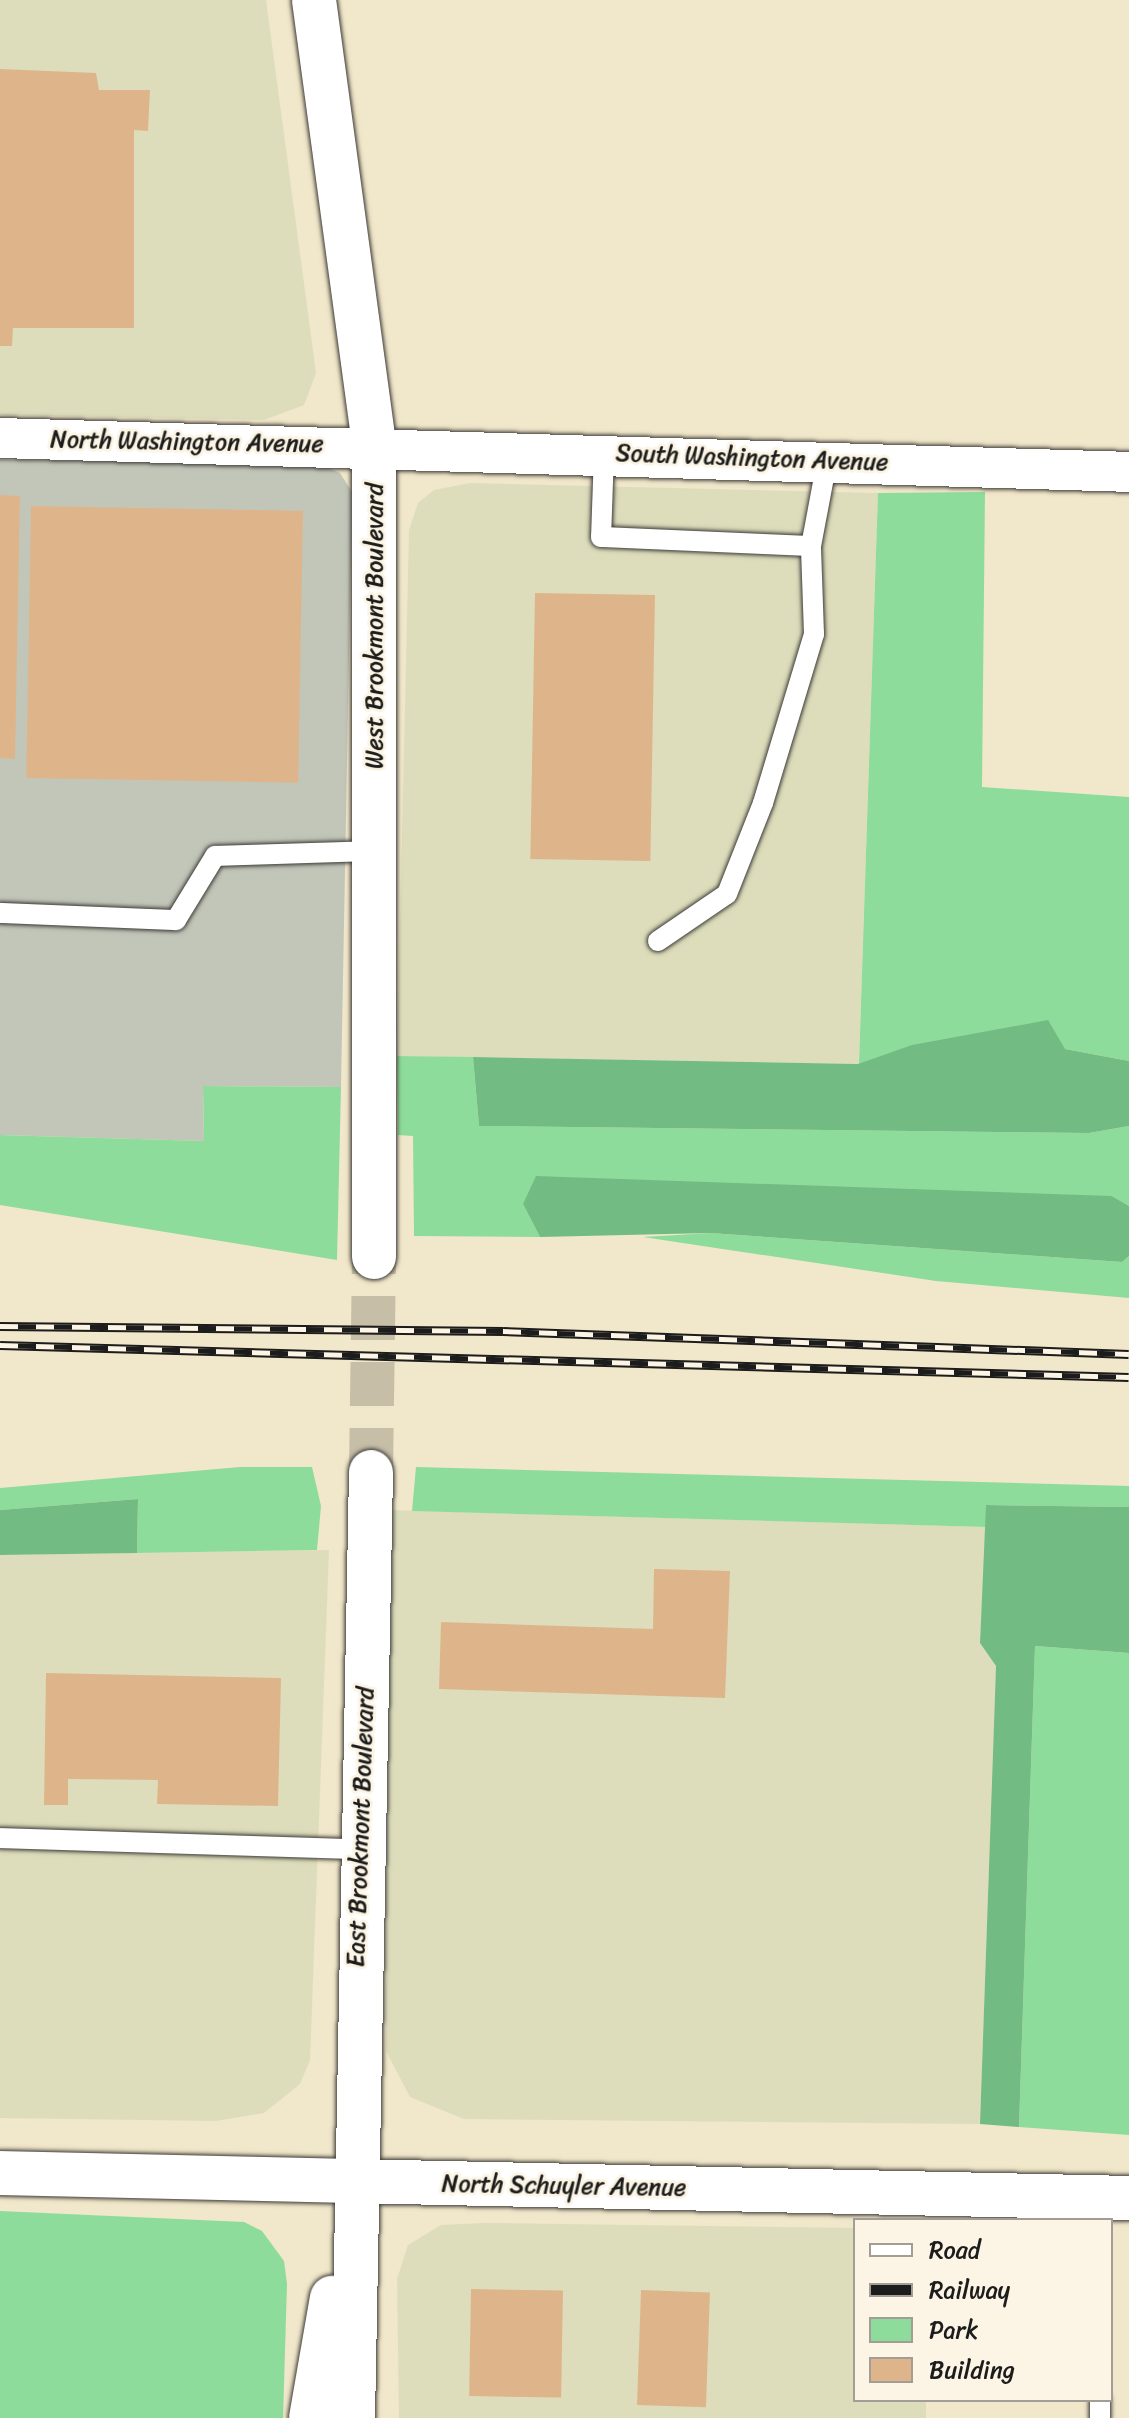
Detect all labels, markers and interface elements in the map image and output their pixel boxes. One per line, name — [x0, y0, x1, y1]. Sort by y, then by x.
street label: North Washington Avenue — [51, 425, 323, 459]
street label: South Washington Avenue — [615, 439, 889, 477]
street label: West Brookmont Boulevard — [361, 484, 389, 768]
street label: East Brookmont Boulevard — [342, 1687, 380, 1967]
street label: North Schuyler Avenue — [441, 2169, 687, 2203]
legend — [853, 2218, 1113, 2402]
text: Road — [929, 2229, 980, 2271]
text: Railway — [929, 2269, 1010, 2311]
text: Park — [929, 2309, 978, 2351]
text: Building — [929, 2349, 1015, 2391]

